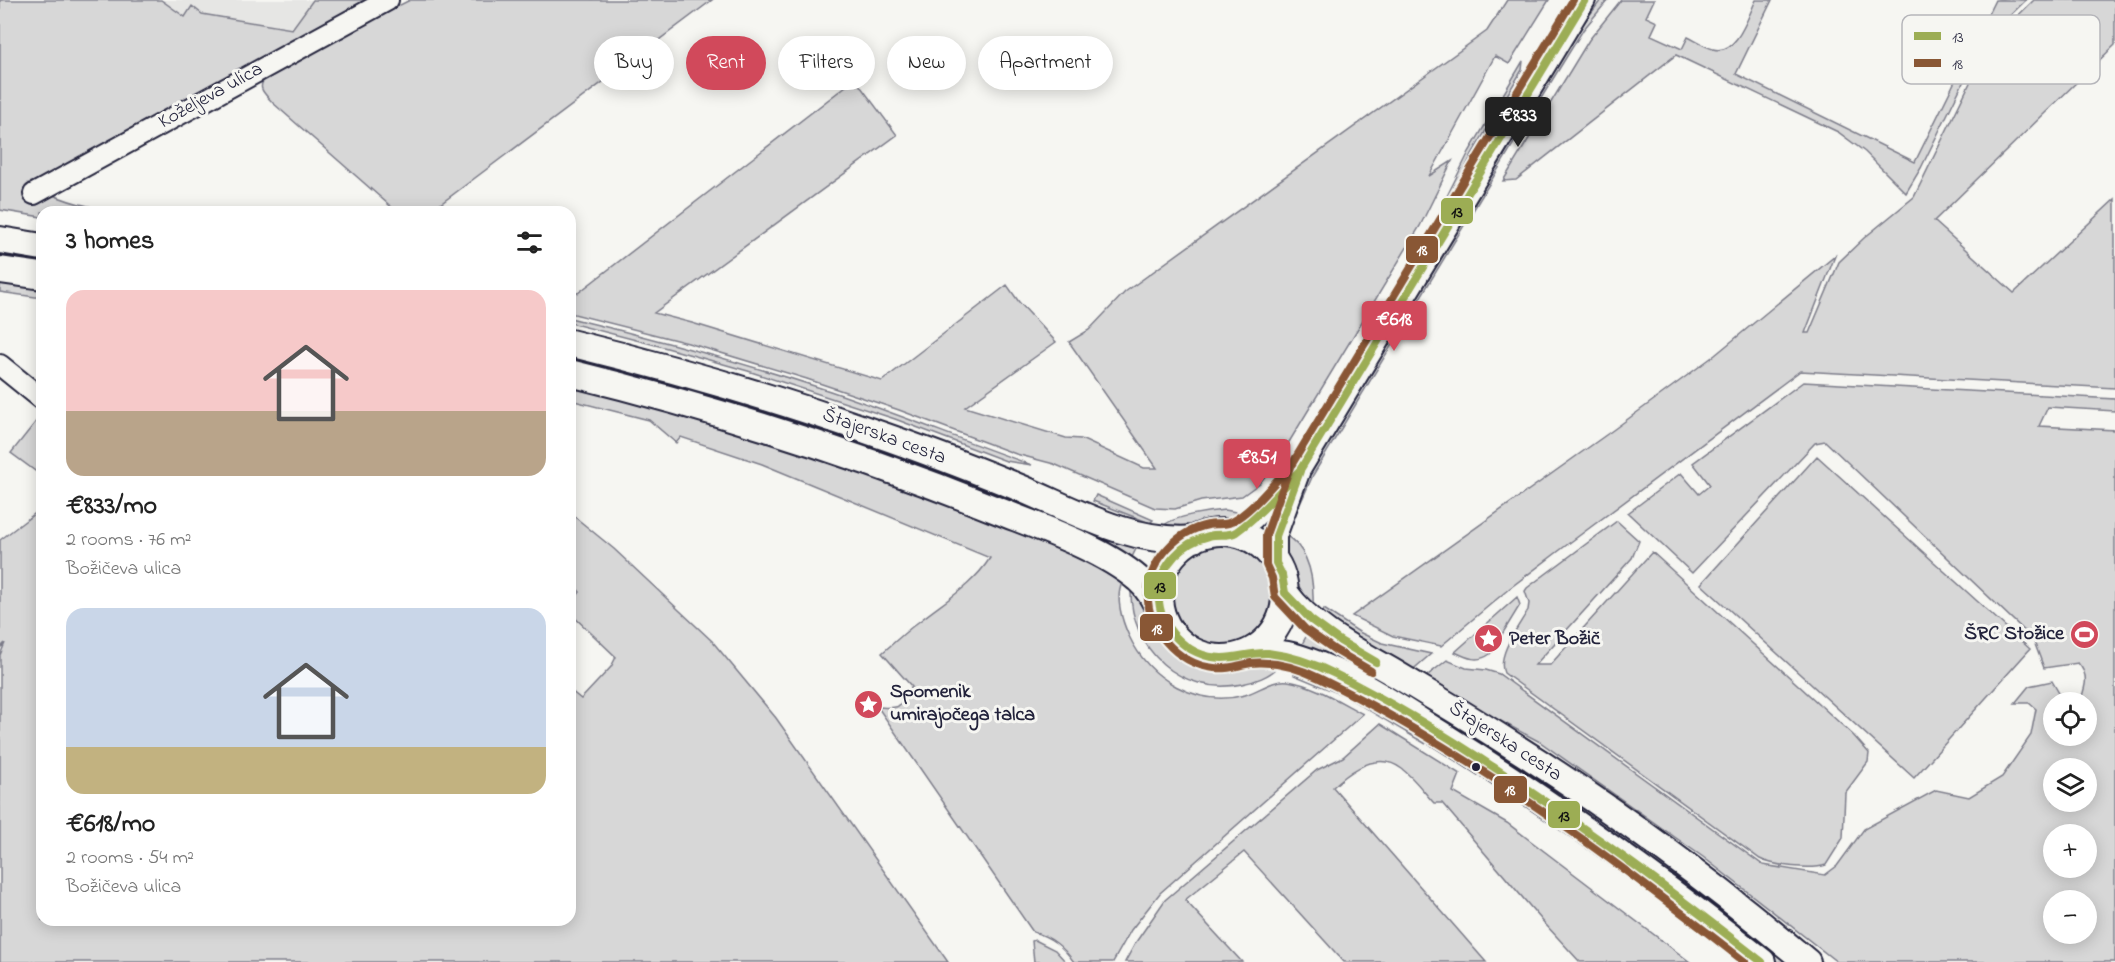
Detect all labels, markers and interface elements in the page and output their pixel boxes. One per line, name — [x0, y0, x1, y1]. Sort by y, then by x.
legend — [1902, 15, 2100, 84]
text: 13 — [1952, 26, 1964, 50]
chip: Buy — [594, 36, 674, 90]
chip: Rent — [686, 36, 766, 90]
chip: Filters — [778, 36, 875, 90]
chip: New — [887, 36, 966, 90]
chip: Apartment — [978, 36, 1113, 90]
text: 18 — [1952, 53, 1963, 77]
street label: Koželjeva ulica — [154, 55, 268, 137]
pin: €833 — [1482, 97, 1554, 148]
text: €833 — [1499, 102, 1537, 131]
line badge: 13 — [1440, 197, 1474, 225]
text: 13 — [1451, 201, 1463, 225]
text: 3 homes — [66, 223, 154, 261]
icon: filters — [513, 226, 546, 259]
line badge: 18 — [1405, 235, 1439, 264]
text: 18 — [1416, 239, 1428, 263]
pin: €618 — [1358, 301, 1430, 352]
text: €618 — [1376, 306, 1412, 335]
icon: home — [252, 329, 360, 437]
street label: Štajerska cesta — [818, 401, 950, 473]
pin: €851 — [1221, 439, 1293, 490]
text: €851 — [1237, 444, 1277, 473]
text: €833/mo — [66, 488, 157, 526]
text: 2 rooms · 76 m² — [66, 526, 191, 555]
text: Božičeva ulica — [66, 555, 181, 584]
line badge: 13 — [1143, 571, 1177, 600]
text: 13 — [1154, 576, 1166, 600]
line badge: 18 — [1139, 613, 1174, 642]
text: 18 — [1151, 618, 1163, 642]
sports icon: ŠRC Stožice — [2069, 618, 2101, 650]
place label: ŠRC Stožice — [1964, 620, 2065, 649]
place icon: Peter Božič — [1472, 623, 1504, 655]
place label: Peter Božič — [1509, 625, 1601, 654]
icon: home — [252, 647, 360, 755]
place label: Spomenik umirajočega talca — [890, 678, 1035, 731]
place icon: Spomenik umirajočega talca — [853, 688, 885, 720]
map controls — [2043, 692, 2097, 944]
button: locate — [2043, 692, 2097, 746]
street label: Štajerska cesta — [1443, 694, 1567, 790]
button: layers — [2043, 758, 2097, 812]
unlabelled marker — [1470, 761, 1482, 773]
line badge: 18 — [1493, 775, 1528, 804]
text: 18 — [1504, 779, 1516, 803]
line badge: 13 — [1547, 800, 1581, 829]
text: 13 — [1558, 805, 1570, 829]
text: €618/mo — [66, 806, 155, 844]
button: + — [2043, 824, 2097, 878]
text: 2 rooms · 54 m² — [66, 844, 194, 873]
text: Božičeva ulica — [66, 873, 181, 902]
button: − — [2043, 890, 2097, 944]

